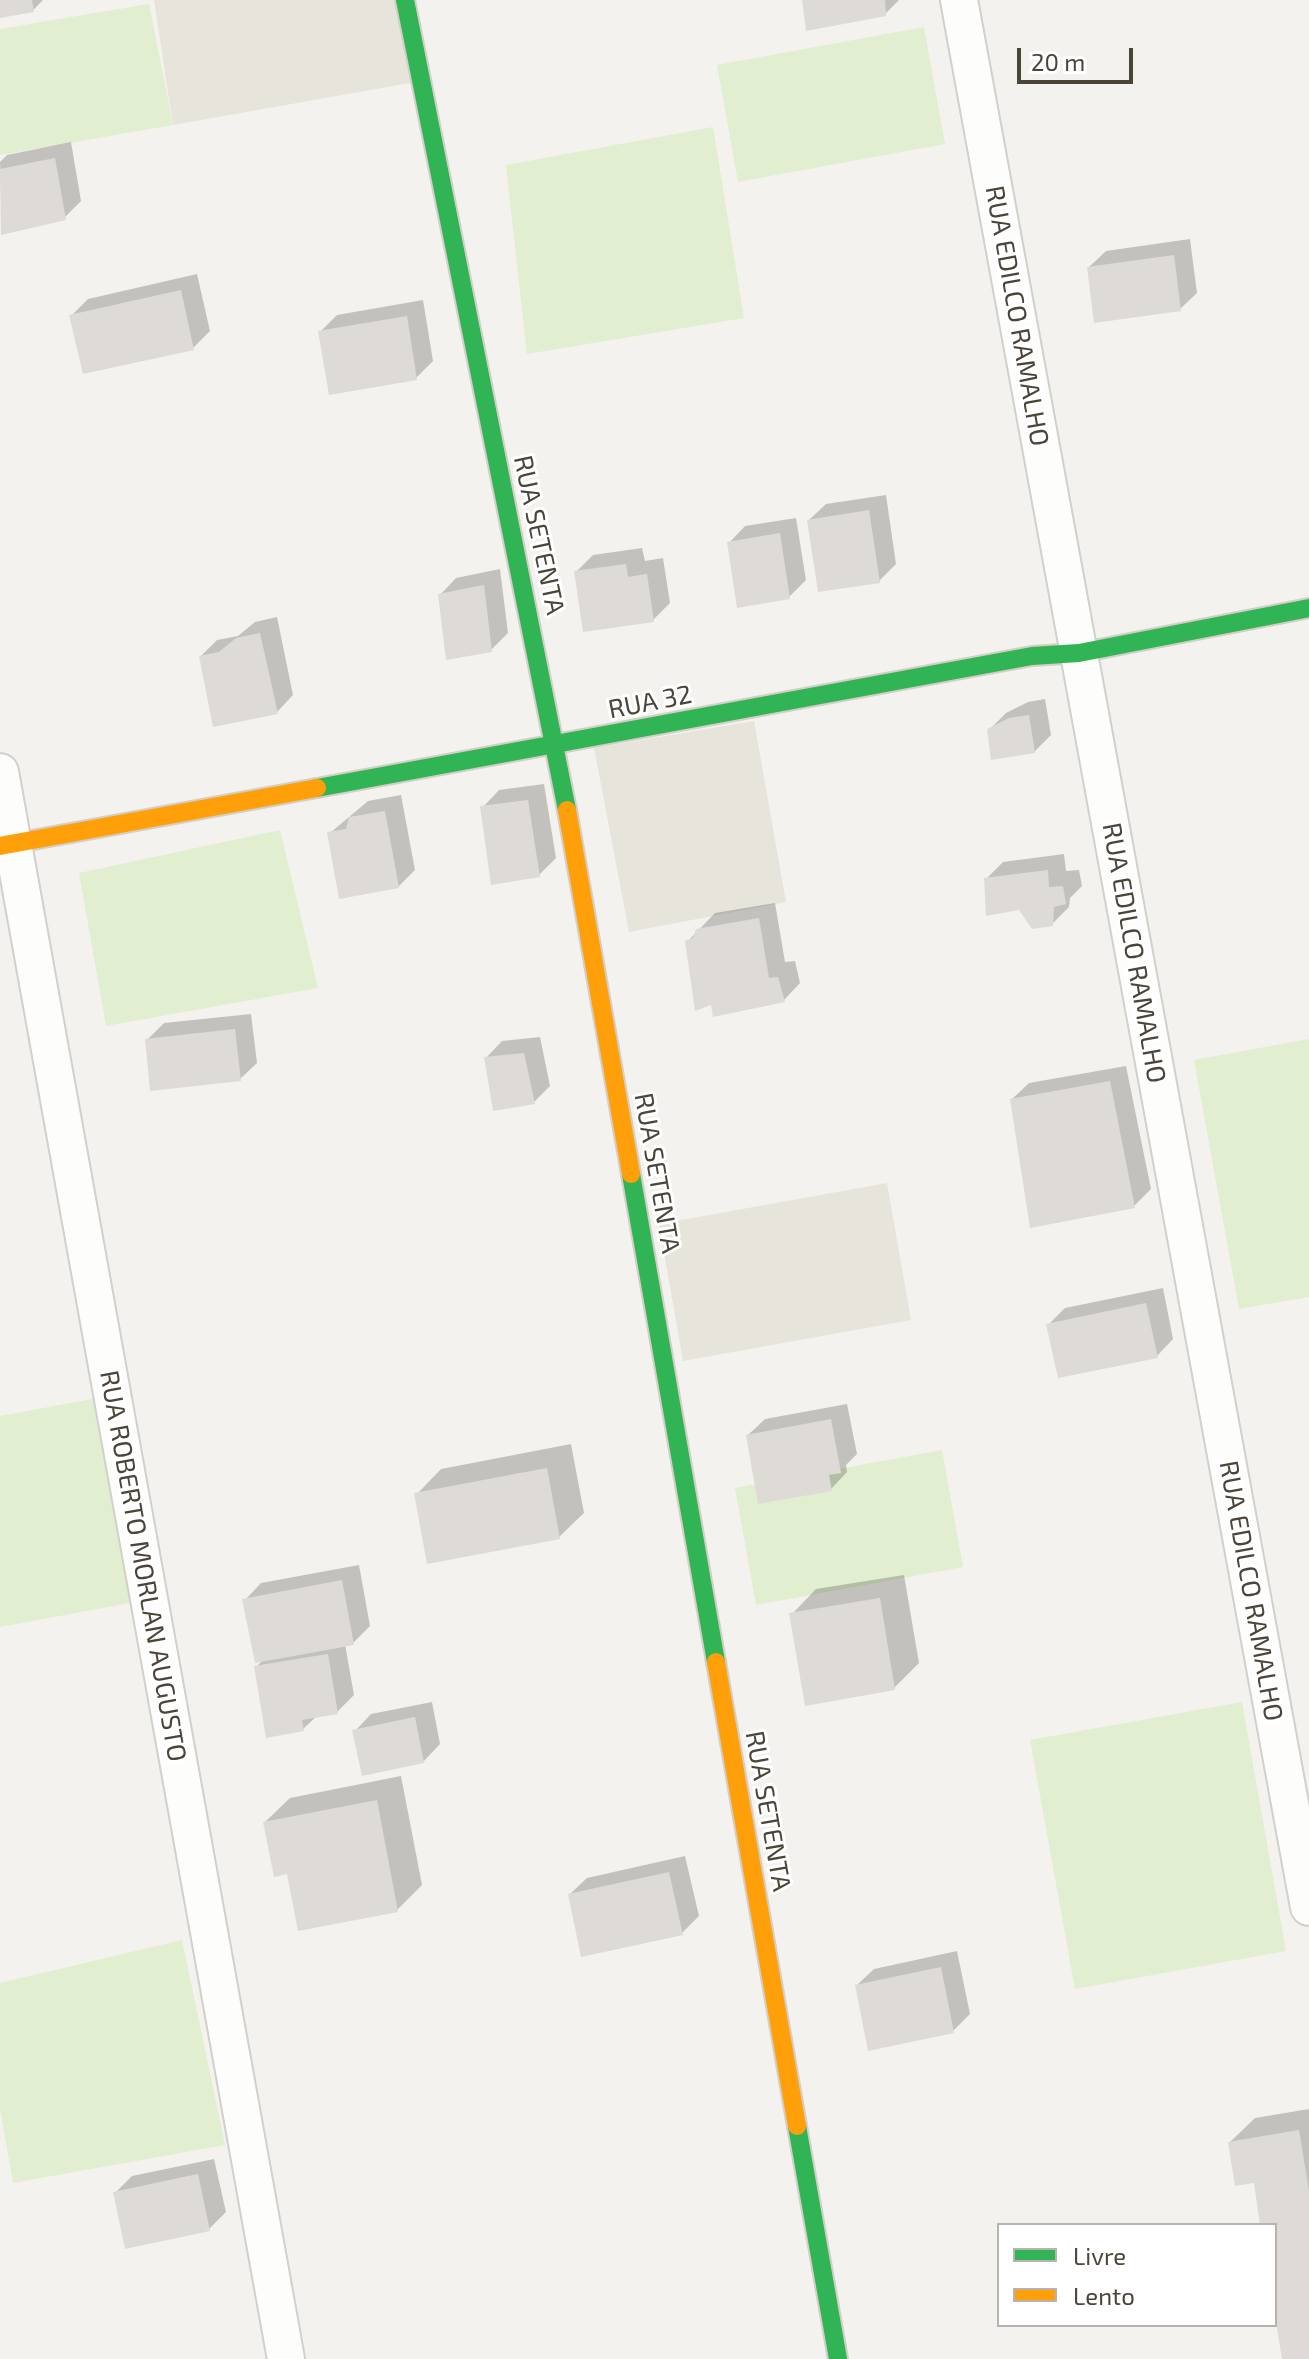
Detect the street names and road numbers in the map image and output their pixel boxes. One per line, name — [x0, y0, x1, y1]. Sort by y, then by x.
street label: RUA EDILCO RAMALHO — [979, 183, 1055, 449]
street label: RUA SETENTA — [507, 452, 571, 618]
street label: RUA 32 — [606, 679, 694, 725]
street label: RUA EDILCO RAMALHO — [1096, 820, 1172, 1086]
street label: RUA SETENTA — [628, 1090, 686, 1256]
street label: RUA ROBERTO MORLAN AUGUSTO — [93, 1368, 193, 1764]
street label: RUA EDILCO RAMALHO — [1213, 1458, 1289, 1724]
street label: RUA SETENTA — [739, 1728, 797, 1894]

